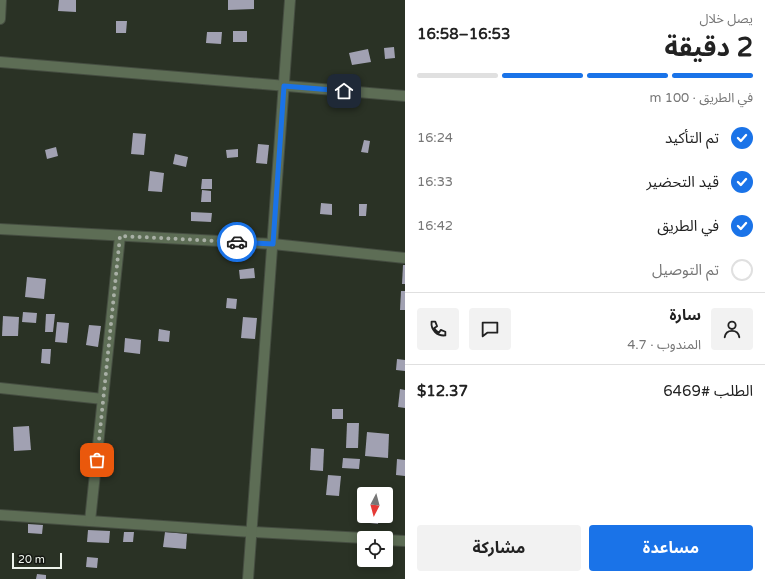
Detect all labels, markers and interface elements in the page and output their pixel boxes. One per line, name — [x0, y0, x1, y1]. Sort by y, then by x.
text: يصل خلال — [699, 11, 753, 27]
text: 16:53–16:58 — [417, 25, 510, 43]
text: 2 دقيقة — [664, 32, 753, 63]
pin — [327, 74, 361, 108]
icon: home — [333, 80, 355, 102]
text: في الطريق · 100 m — [649, 90, 753, 106]
icon: check — [731, 127, 753, 149]
text: تم التأكيد — [665, 129, 719, 147]
text: 16:24 — [417, 130, 453, 146]
icon: check — [731, 171, 753, 193]
text: قيد التحضير — [646, 173, 719, 191]
text: 16:33 — [417, 174, 453, 190]
icon: check — [731, 215, 753, 237]
text: في الطريق — [657, 217, 719, 235]
text: 16:42 — [417, 218, 453, 234]
courier — [217, 222, 257, 262]
icon: car — [226, 231, 248, 253]
text: تم التوصيل — [652, 261, 719, 279]
text: سارة — [669, 306, 701, 324]
button: phone — [417, 308, 459, 350]
button: chat — [469, 308, 511, 350]
button: person — [711, 308, 753, 350]
text: المندوب · 4.7 — [627, 337, 701, 353]
text: $12.37 — [417, 382, 468, 400]
text: الطلب #6469 — [663, 382, 753, 400]
pin — [80, 443, 114, 477]
icon: bag — [86, 449, 108, 471]
north arrow — [357, 487, 393, 523]
map controls — [357, 487, 393, 567]
button: مشاركة — [417, 525, 581, 571]
button: مساعدة — [589, 525, 753, 571]
button: locate — [357, 531, 393, 567]
scale bar — [12, 551, 62, 570]
text: 20 m — [18, 553, 45, 566]

